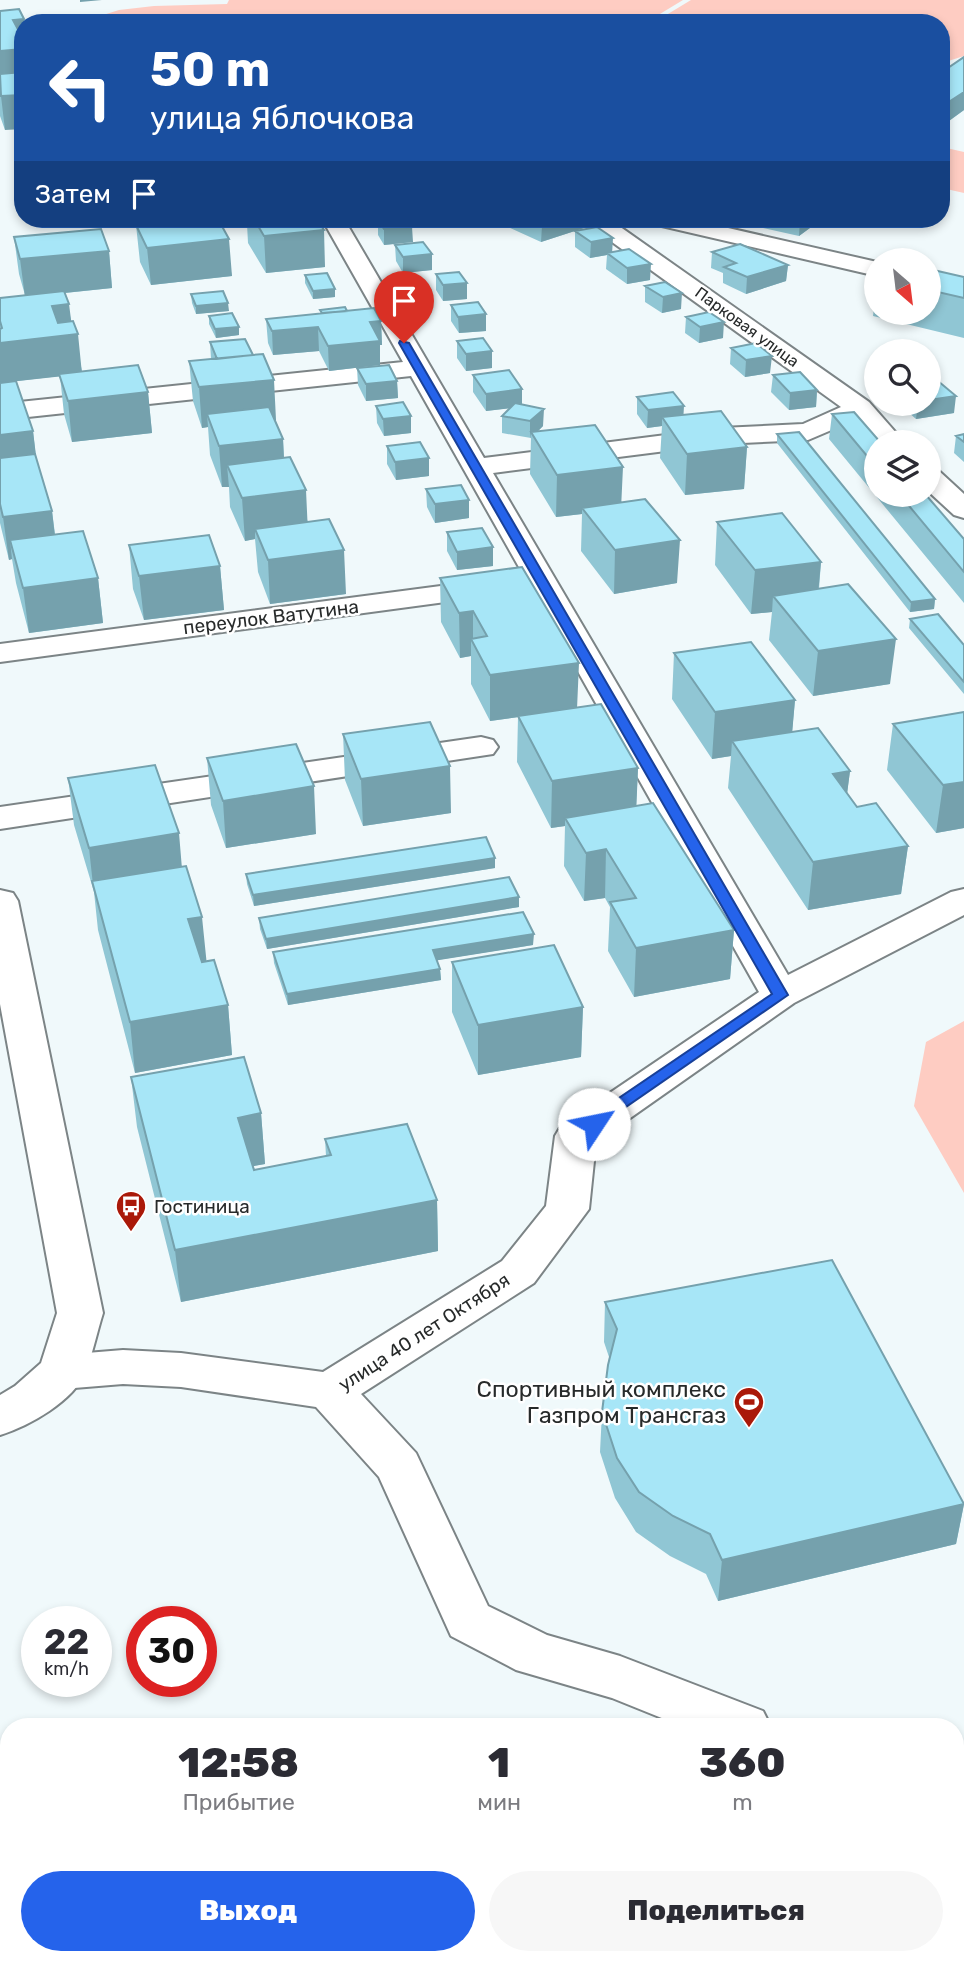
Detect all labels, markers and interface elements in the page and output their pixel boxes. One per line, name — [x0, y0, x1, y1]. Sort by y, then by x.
text: 50 m — [150, 40, 270, 98]
icon: left — [35, 42, 126, 133]
text: улица Яблочкова — [150, 99, 414, 137]
icon: arrive — [125, 175, 163, 213]
text: Затем — [35, 179, 111, 210]
north arrow — [864, 248, 942, 326]
map controls — [864, 248, 941, 507]
pin — [374, 271, 434, 343]
icon: arrive — [385, 282, 423, 320]
street label: Парковая улица — [691, 283, 803, 371]
button: search — [864, 339, 941, 416]
button: layers — [864, 430, 941, 507]
street label: переулок Ватутина — [182, 595, 360, 639]
position arrow — [557, 1087, 631, 1161]
bus stop icon: Гостиница — [114, 1189, 148, 1233]
place label: Гостиница — [154, 1195, 250, 1218]
street label: улица 40 лет Октября — [334, 1268, 514, 1396]
place label: Спортивный комплекс Газпром Трансгаз — [477, 1375, 726, 1429]
sports icon: Спортивный комплекс Газпром Трансгаз — [732, 1385, 766, 1429]
speed limit sign: 30 — [126, 1606, 217, 1697]
text: 22 — [44, 1621, 89, 1663]
text: km/h — [44, 1658, 89, 1680]
text: 12:58 — [178, 1738, 299, 1788]
text: 1 — [488, 1738, 510, 1788]
text: 360 — [699, 1738, 786, 1788]
text: Прибытие — [182, 1788, 295, 1816]
text: мин — [477, 1788, 521, 1816]
text: m — [732, 1788, 753, 1816]
button: Выход — [21, 1871, 475, 1951]
button: Поделиться — [489, 1871, 943, 1951]

